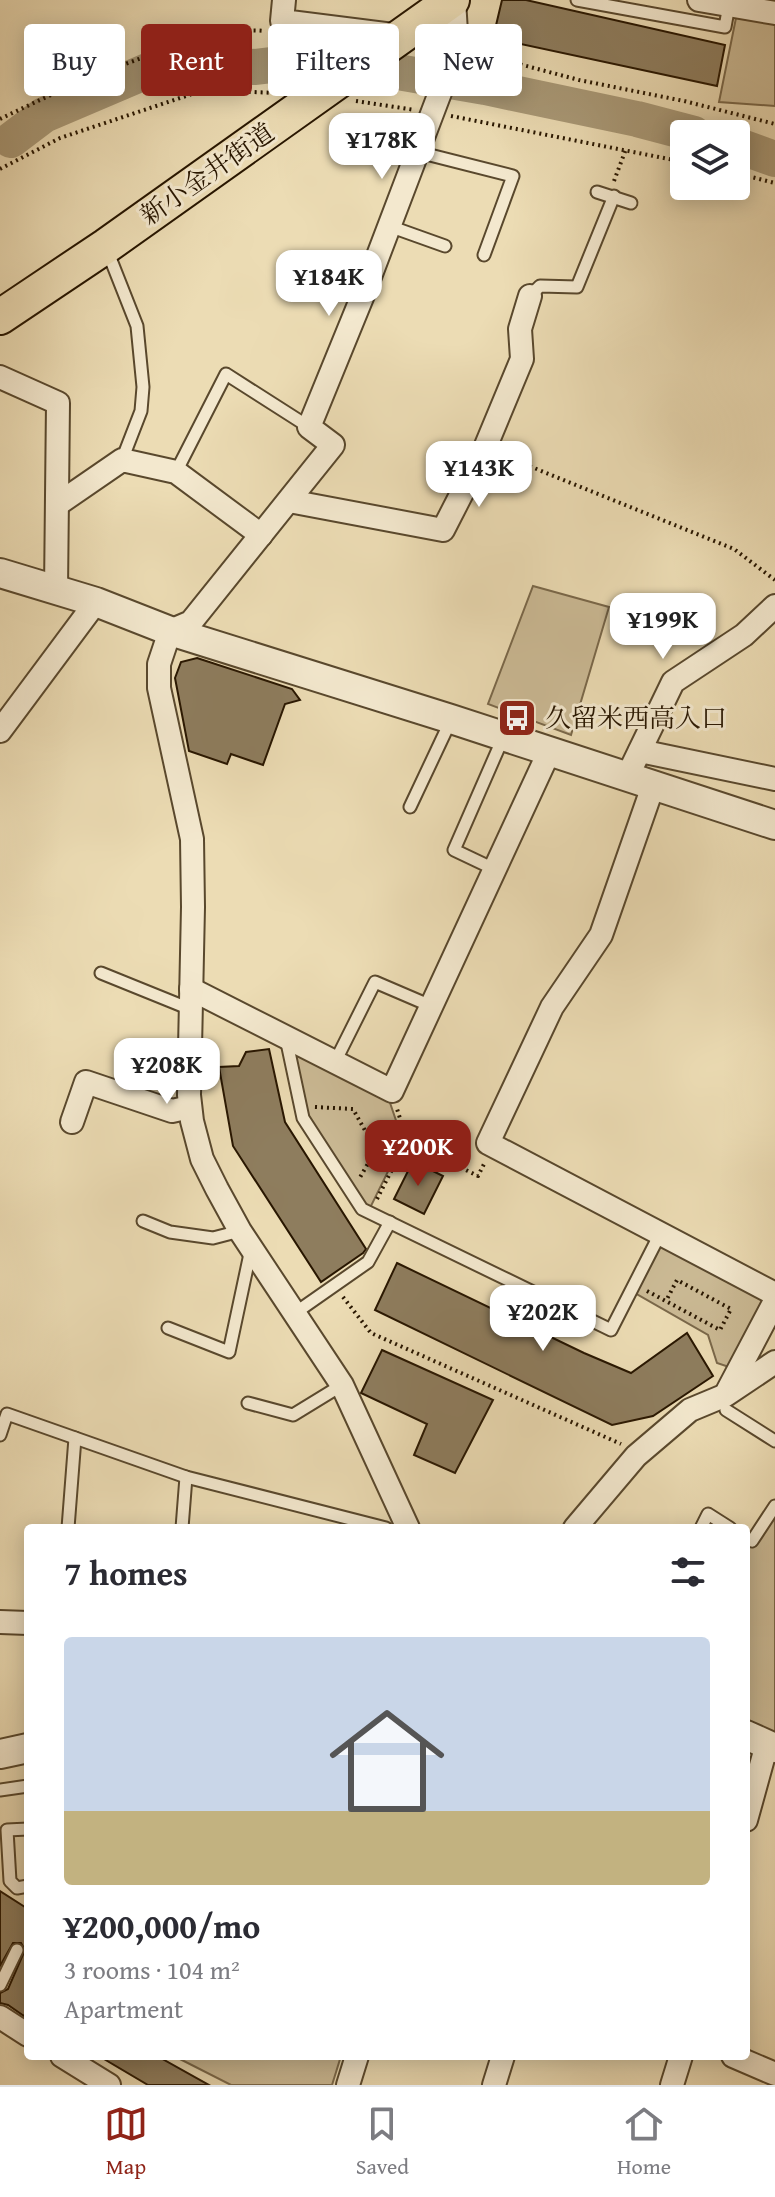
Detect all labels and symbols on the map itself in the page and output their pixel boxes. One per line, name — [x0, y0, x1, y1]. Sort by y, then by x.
street label: 新小金井街道 — [132, 113, 282, 234]
pin: ¥178K — [326, 113, 438, 181]
pin: ¥184K — [273, 250, 385, 318]
pin: ¥143K — [423, 441, 535, 509]
pin: ¥199K — [607, 593, 719, 661]
bus stop icon: 久留米西高入口 — [496, 697, 538, 739]
place label: 久留米西高入口 — [545, 698, 727, 737]
pin: ¥208K — [111, 1038, 223, 1106]
pin: ¥200K — [362, 1120, 474, 1188]
pin: ¥202K — [487, 1285, 599, 1353]

